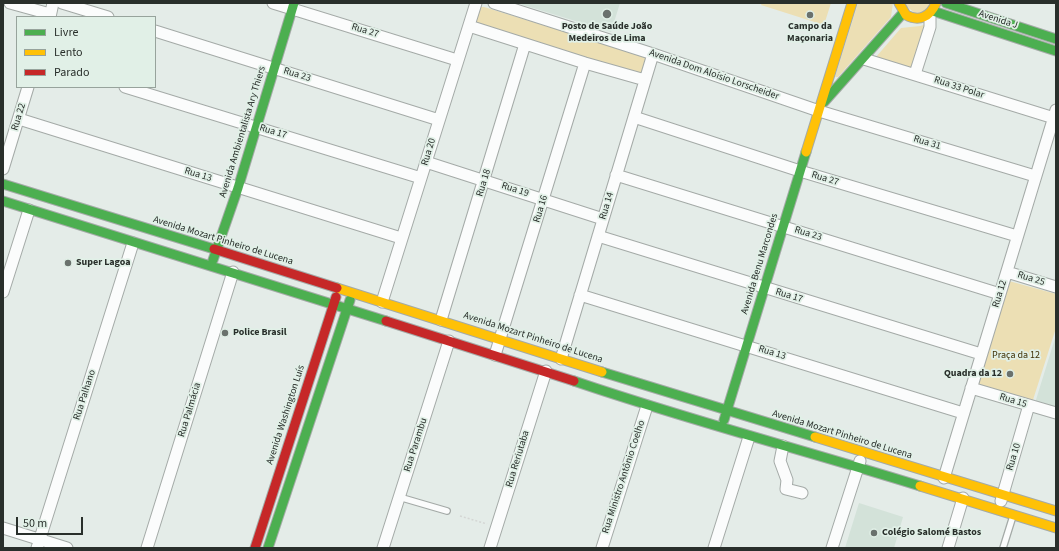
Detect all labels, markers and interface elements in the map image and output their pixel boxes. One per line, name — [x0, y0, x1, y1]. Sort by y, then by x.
marker: Posto de Saúde João Medeiros de Lima — [601, 8, 613, 20]
street label: Avenida J — [977, 8, 1019, 32]
marker: Campo da Maçonaria — [805, 10, 815, 20]
legend — [16, 16, 156, 88]
street label: Rua 27 — [350, 21, 380, 41]
place label: Posto de Saúde João Medeiros de Lima — [562, 21, 652, 44]
place label: Campo da Maçonaria — [787, 21, 833, 44]
text: Livre — [54, 24, 78, 41]
text: Lento — [54, 44, 83, 61]
street label: Avenida Dom Aloísio Lorscheider — [648, 47, 780, 103]
text: Parado — [54, 64, 89, 81]
street label: Avenida Ambientalista Ary Thiers — [217, 65, 269, 199]
street label: Rua 23 — [282, 65, 312, 85]
street label: Rua 33 Polar — [932, 74, 986, 102]
street label: Rua 22 — [9, 102, 29, 132]
street label: Rua 17 — [258, 122, 288, 142]
street label: Rua 31 — [912, 133, 942, 153]
street label: Rua 20 — [419, 137, 439, 167]
street label: Rua 13 — [183, 165, 213, 185]
street label: Rua 18 — [474, 168, 494, 198]
street label: Rua 27 — [810, 169, 840, 189]
street label: Rua 19 — [500, 180, 530, 200]
street label: Rua 14 — [597, 191, 617, 221]
street label: Rua 16 — [531, 194, 551, 224]
street label: Avenida Benu Marcondes — [739, 212, 781, 316]
street label: Avenida Mozart Pinheiro de Lucena — [152, 214, 294, 268]
street label: Rua 23 — [793, 224, 823, 244]
place label: Super Lagoa — [76, 257, 130, 269]
marker: Super Lagoa — [63, 258, 73, 268]
street label: Rua 25 — [1016, 269, 1046, 289]
street label: Rua 12 — [990, 279, 1010, 309]
street label: Rua 17 — [774, 286, 804, 306]
street label: Avenida Mozart Pinheiro de Lucena — [462, 310, 604, 366]
place label: Police Brasil — [233, 327, 287, 339]
marker: Police Brasil — [220, 328, 230, 338]
street label: Rua 13 — [757, 343, 787, 363]
park label: Praça da 12 — [992, 350, 1040, 362]
street label: Avenida Washington Luís — [264, 364, 308, 466]
street label: Rua Palhano — [71, 368, 99, 422]
place label: Quadra da 12 — [944, 368, 1002, 380]
marker: Quadra da 12 — [1005, 369, 1015, 379]
street label: Rua Palmácia — [176, 381, 204, 439]
street label: Rua 15 — [998, 391, 1028, 411]
street label: Avenida Mozart Pinheiro de Lucena — [771, 408, 913, 462]
street label: Rua Parambu — [402, 417, 430, 473]
street label: Rua Ministro Antônio Coelho — [600, 419, 648, 535]
street label: Rua Reriutaba — [504, 429, 532, 489]
street label: Rua 10 — [1004, 442, 1024, 472]
scale bar — [18, 509, 85, 535]
text: 50 m — [23, 515, 47, 532]
place label: Colégio Salomé Bastos — [882, 527, 981, 539]
marker: Colégio Salomé Bastos — [869, 528, 879, 538]

